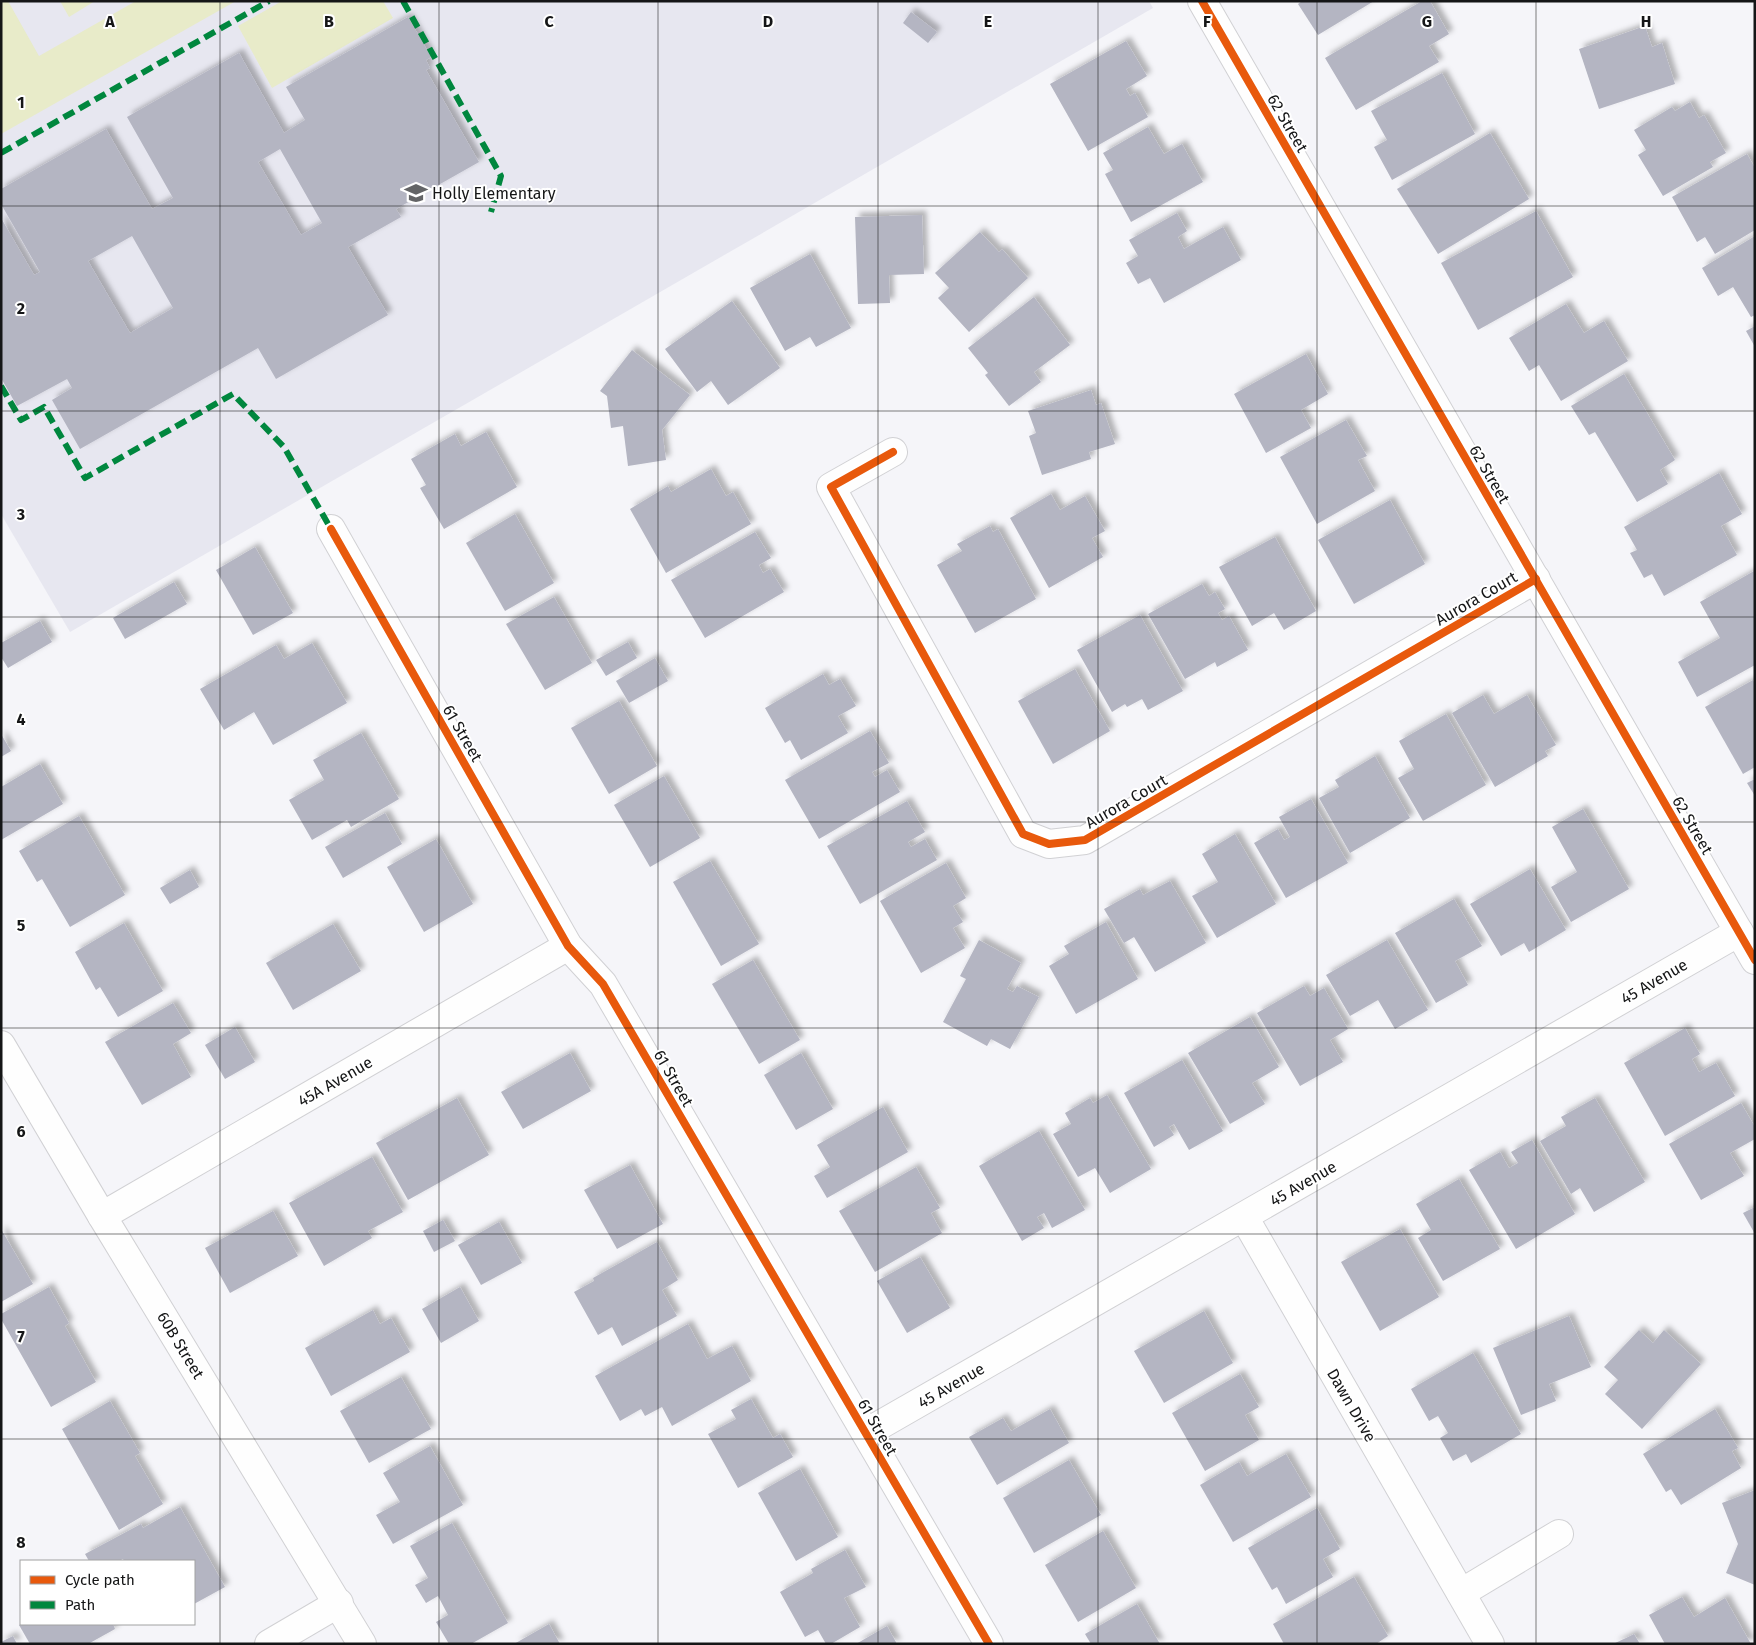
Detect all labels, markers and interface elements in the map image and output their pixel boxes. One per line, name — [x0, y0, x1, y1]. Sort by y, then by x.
text: A — [104, 12, 115, 31]
text: B — [324, 12, 334, 31]
text: C — [544, 12, 554, 31]
text: D — [763, 12, 773, 31]
text: E — [984, 12, 992, 31]
text: F — [1203, 12, 1211, 31]
text: G — [1422, 12, 1432, 31]
text: H — [1641, 12, 1651, 31]
street label: 62 Street — [1263, 91, 1312, 156]
text: 1 — [17, 93, 25, 112]
school or university icon: Holly Elementary — [403, 180, 429, 206]
place label: Holly Elementary — [432, 184, 556, 203]
text: 2 — [17, 299, 25, 318]
street label: 62 Street — [1465, 442, 1514, 507]
text: 3 — [16, 505, 25, 524]
street label: Aurora Court — [1432, 567, 1521, 629]
street label: 61 Street — [439, 702, 486, 765]
text: 4 — [16, 710, 26, 729]
street label: Aurora Court — [1082, 770, 1171, 832]
street label: 62 Street — [1668, 793, 1717, 858]
text: 5 — [17, 916, 26, 935]
street label: 45 Avenue — [1618, 955, 1691, 1008]
street label: 61 Street — [650, 1047, 697, 1110]
street label: 45A Avenue — [295, 1052, 376, 1110]
text: 6 — [16, 1122, 26, 1141]
street label: 45 Avenue — [1267, 1157, 1340, 1210]
street label: 60B Street — [153, 1308, 208, 1382]
text: 7 — [17, 1327, 25, 1346]
street label: 45 Avenue — [915, 1359, 988, 1412]
street label: Dawn Drive — [1323, 1365, 1380, 1445]
street label: 61 Street — [854, 1396, 901, 1459]
text: 8 — [16, 1533, 26, 1552]
legend — [20, 1560, 195, 1625]
text: Cycle path — [65, 1571, 135, 1589]
text: Path — [65, 1596, 95, 1614]

